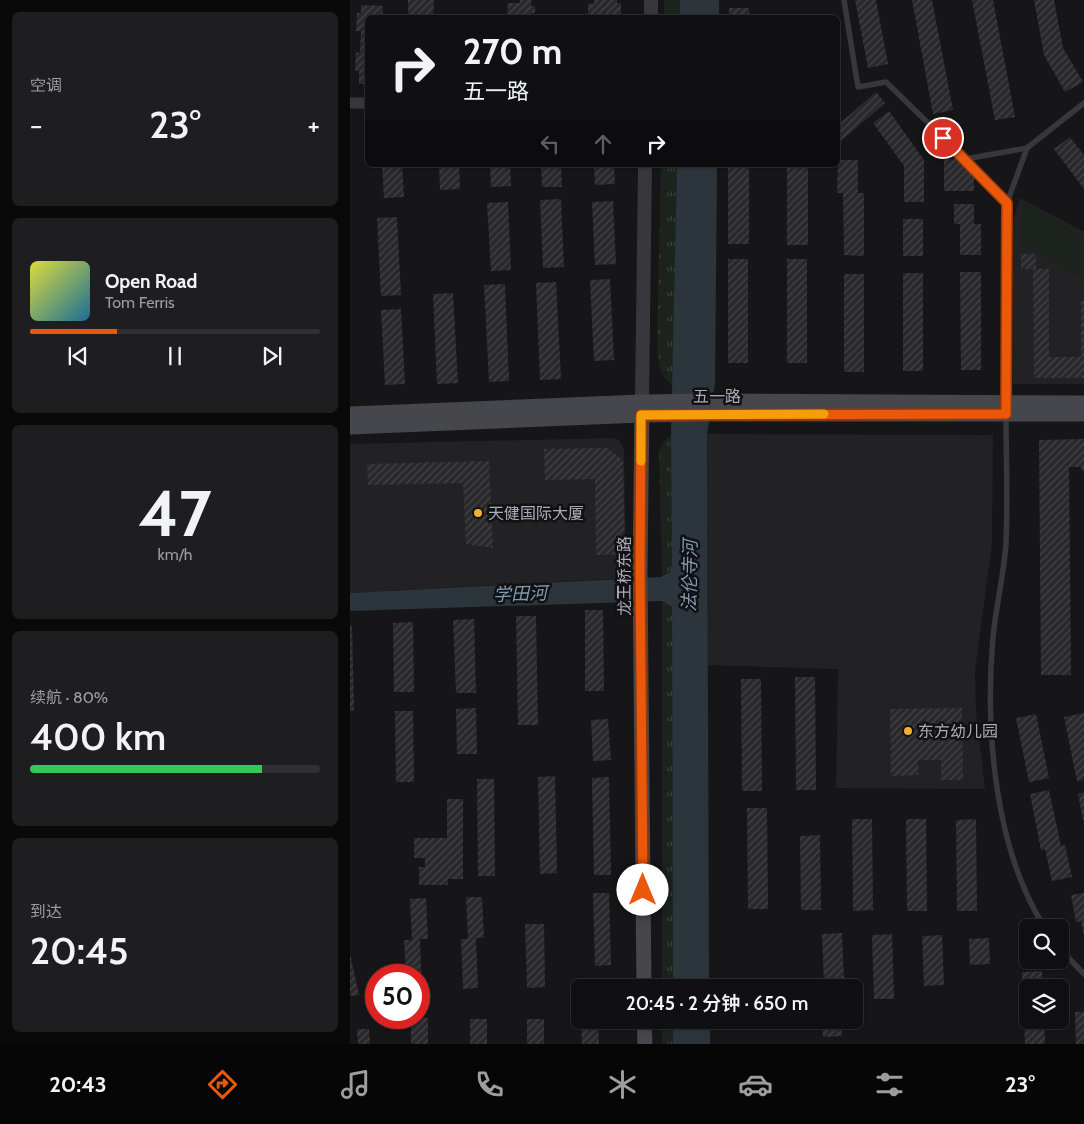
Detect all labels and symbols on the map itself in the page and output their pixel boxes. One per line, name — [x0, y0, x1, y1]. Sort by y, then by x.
pin — [922, 117, 964, 159]
street label: 五一路 — [693, 387, 741, 406]
place label: 天健国际大厦 — [488, 504, 584, 523]
marker: 天健国际大厦 — [472, 507, 484, 519]
street label: 龙王桥东路 — [615, 536, 634, 616]
water label: 法伦寺河 — [678, 537, 702, 612]
water label: 学田河 — [493, 582, 550, 606]
place label: 东方幼儿园 — [918, 722, 998, 741]
marker: 东方幼儿园 — [902, 725, 914, 737]
position arrow — [616, 863, 668, 915]
speed limit sign: 50 — [365, 964, 430, 1029]

